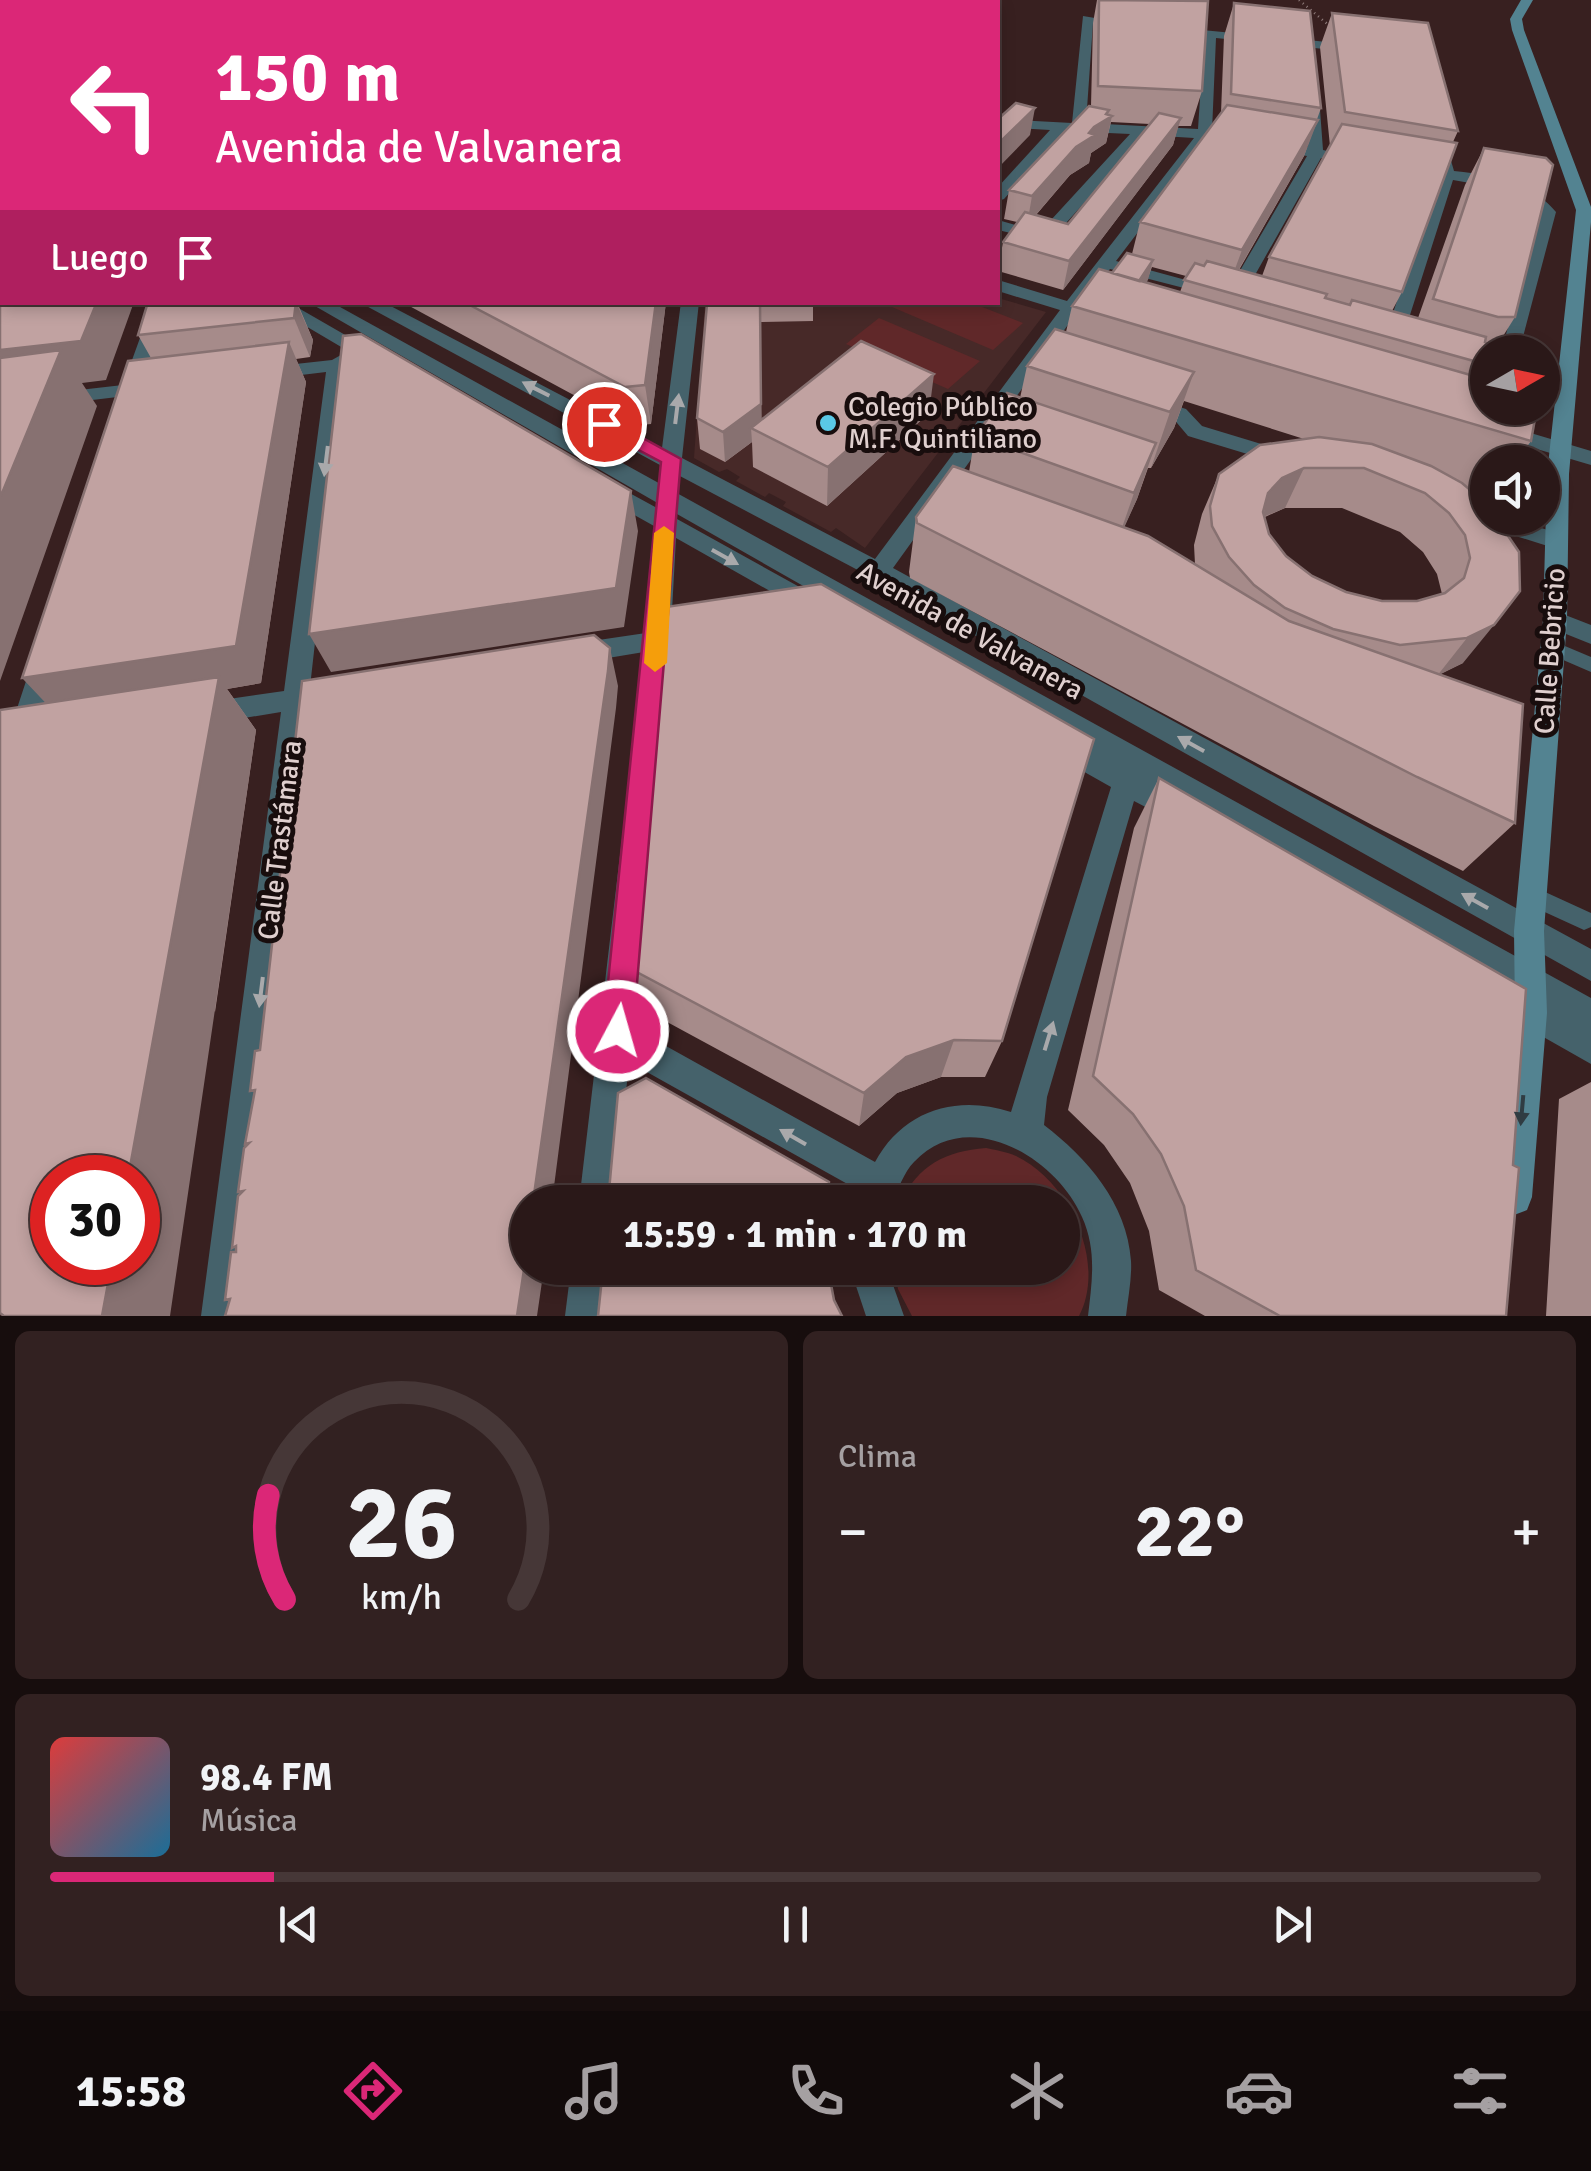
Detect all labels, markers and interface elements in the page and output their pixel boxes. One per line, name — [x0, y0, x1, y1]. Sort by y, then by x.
text: 150 m — [215, 34, 400, 120]
icon: left — [50, 40, 180, 170]
text: Avenida de Valvanera — [215, 120, 623, 175]
icon: arrive — [168, 230, 223, 285]
text: Luego — [50, 234, 148, 281]
north arrow — [1470, 335, 1560, 425]
map controls — [1470, 335, 1560, 535]
one-way arrow — [521, 381, 550, 398]
pin — [562, 382, 647, 467]
place label: Colegio Público M.F. Quintiliano — [848, 390, 1037, 456]
one-way arrow — [669, 393, 685, 425]
icon: arrive — [577, 397, 632, 452]
marker: Colegio Público M.F. Quintiliano — [817, 412, 839, 434]
button: sound — [1470, 445, 1560, 535]
one-way arrow — [318, 446, 334, 478]
one-way arrow — [710, 548, 739, 565]
street label: Avenida de Valvanera — [851, 555, 1089, 707]
street label: Calle Bebricio — [1527, 567, 1573, 735]
one-way arrow — [1177, 735, 1205, 753]
street label: Calle Trastámara — [251, 738, 309, 942]
one-way arrow — [1461, 893, 1490, 910]
one-way arrow — [252, 977, 268, 1009]
position arrow — [566, 979, 670, 1083]
one-way arrow — [1042, 1020, 1057, 1051]
one-way arrow — [1514, 1095, 1530, 1126]
one-way arrow — [779, 1128, 807, 1146]
speed limit sign: 30 — [30, 1155, 160, 1285]
text: 15:59 · 1 min · 170 m — [623, 1211, 967, 1258]
text: Clima — [838, 1437, 917, 1476]
text: 26 — [345, 1459, 458, 1587]
text: 22° — [1134, 1485, 1245, 1578]
text: − — [838, 1498, 868, 1566]
text: + — [1511, 1498, 1541, 1566]
text: km/h — [361, 1575, 442, 1619]
text: 98.4 FM — [200, 1754, 333, 1801]
text: Música — [200, 1801, 297, 1840]
icon: previous — [271, 1897, 326, 1952]
icon: pause — [768, 1897, 823, 1952]
icon: next — [1265, 1897, 1320, 1952]
icon: directions — [338, 2056, 408, 2126]
icon: music — [559, 2056, 629, 2126]
icon: phone — [781, 2056, 851, 2126]
icon: climate — [1002, 2056, 1072, 2126]
icon: car — [1224, 2056, 1294, 2126]
icon: filters — [1445, 2056, 1515, 2126]
text: 15:58 — [76, 2064, 186, 2119]

